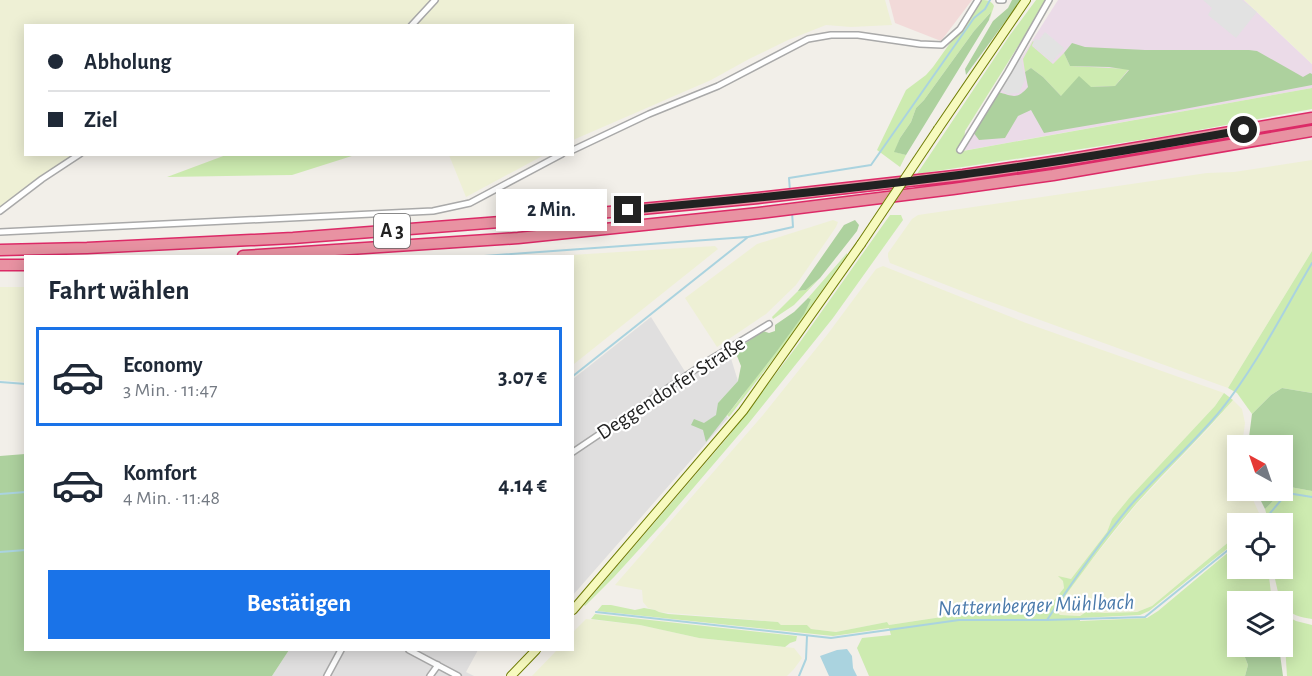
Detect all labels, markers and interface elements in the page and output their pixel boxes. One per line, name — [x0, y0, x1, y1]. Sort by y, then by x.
text: Abholung — [84, 51, 171, 73]
text: Ziel — [84, 109, 118, 131]
route start — [1230, 116, 1257, 143]
callout: 2 Min. — [496, 189, 607, 231]
route end — [614, 196, 641, 223]
text: 2 Min. — [527, 200, 576, 220]
road number: A 3 — [374, 214, 410, 248]
text: Fahrt wählen — [48, 277, 190, 304]
street label: Deggendorfer Straße — [593, 332, 749, 444]
icon: car — [51, 350, 105, 404]
text: Economy — [123, 354, 203, 376]
text: 3.07 € — [498, 366, 547, 388]
text: 3 Min. · 11:47 — [123, 380, 218, 400]
north arrow — [1227, 435, 1293, 501]
map controls — [1227, 435, 1293, 657]
icon: car — [51, 458, 105, 512]
text: Komfort — [123, 462, 197, 484]
text: 4.14 € — [498, 474, 547, 496]
text: 4 Min. · 11:48 — [123, 488, 220, 508]
button: locate — [1227, 513, 1293, 579]
button: Bestätigen — [48, 570, 550, 639]
water label: Natternberger Mühlbach — [937, 591, 1135, 619]
button: layers — [1227, 591, 1293, 657]

